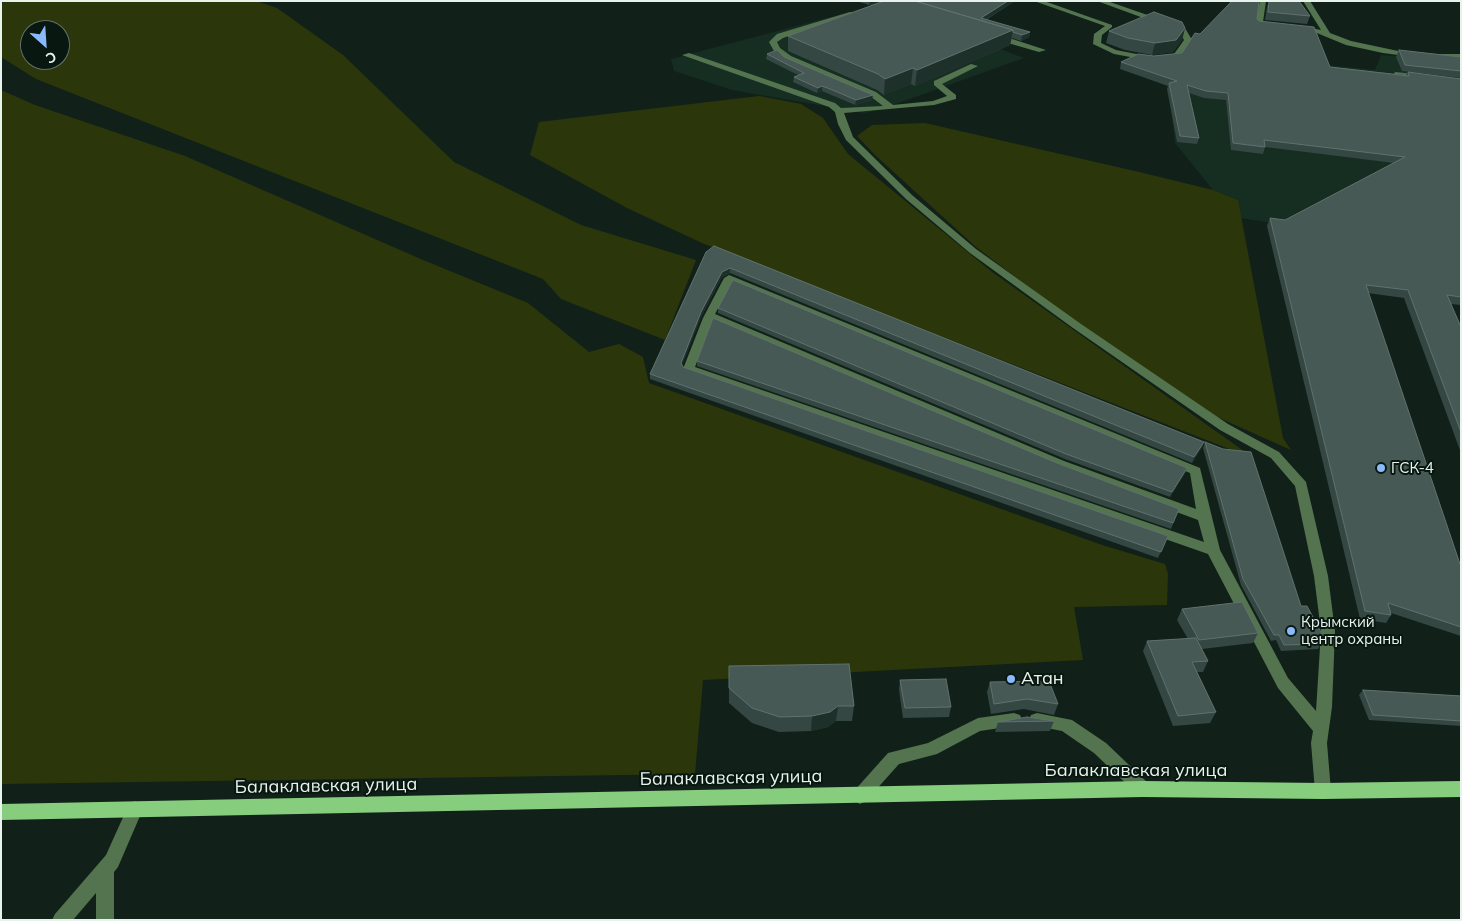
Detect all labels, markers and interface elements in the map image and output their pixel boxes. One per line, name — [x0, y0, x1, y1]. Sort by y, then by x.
north arrow — [20, 20, 70, 70]
text: С — [43, 47, 59, 68]
place label: ГСК-4 — [1391, 459, 1434, 477]
marker: ГСК-4 — [1375, 462, 1387, 474]
place label: Крымский центр охраны — [1301, 613, 1402, 648]
marker: Крымский центр охраны — [1285, 625, 1297, 637]
place label: Атан — [1021, 668, 1064, 690]
marker: Атан — [1005, 673, 1017, 685]
street label: Балаклавская улица — [1045, 760, 1227, 782]
street label: Балаклавская улица — [639, 766, 823, 790]
street label: Балаклавская улица — [234, 774, 418, 798]

